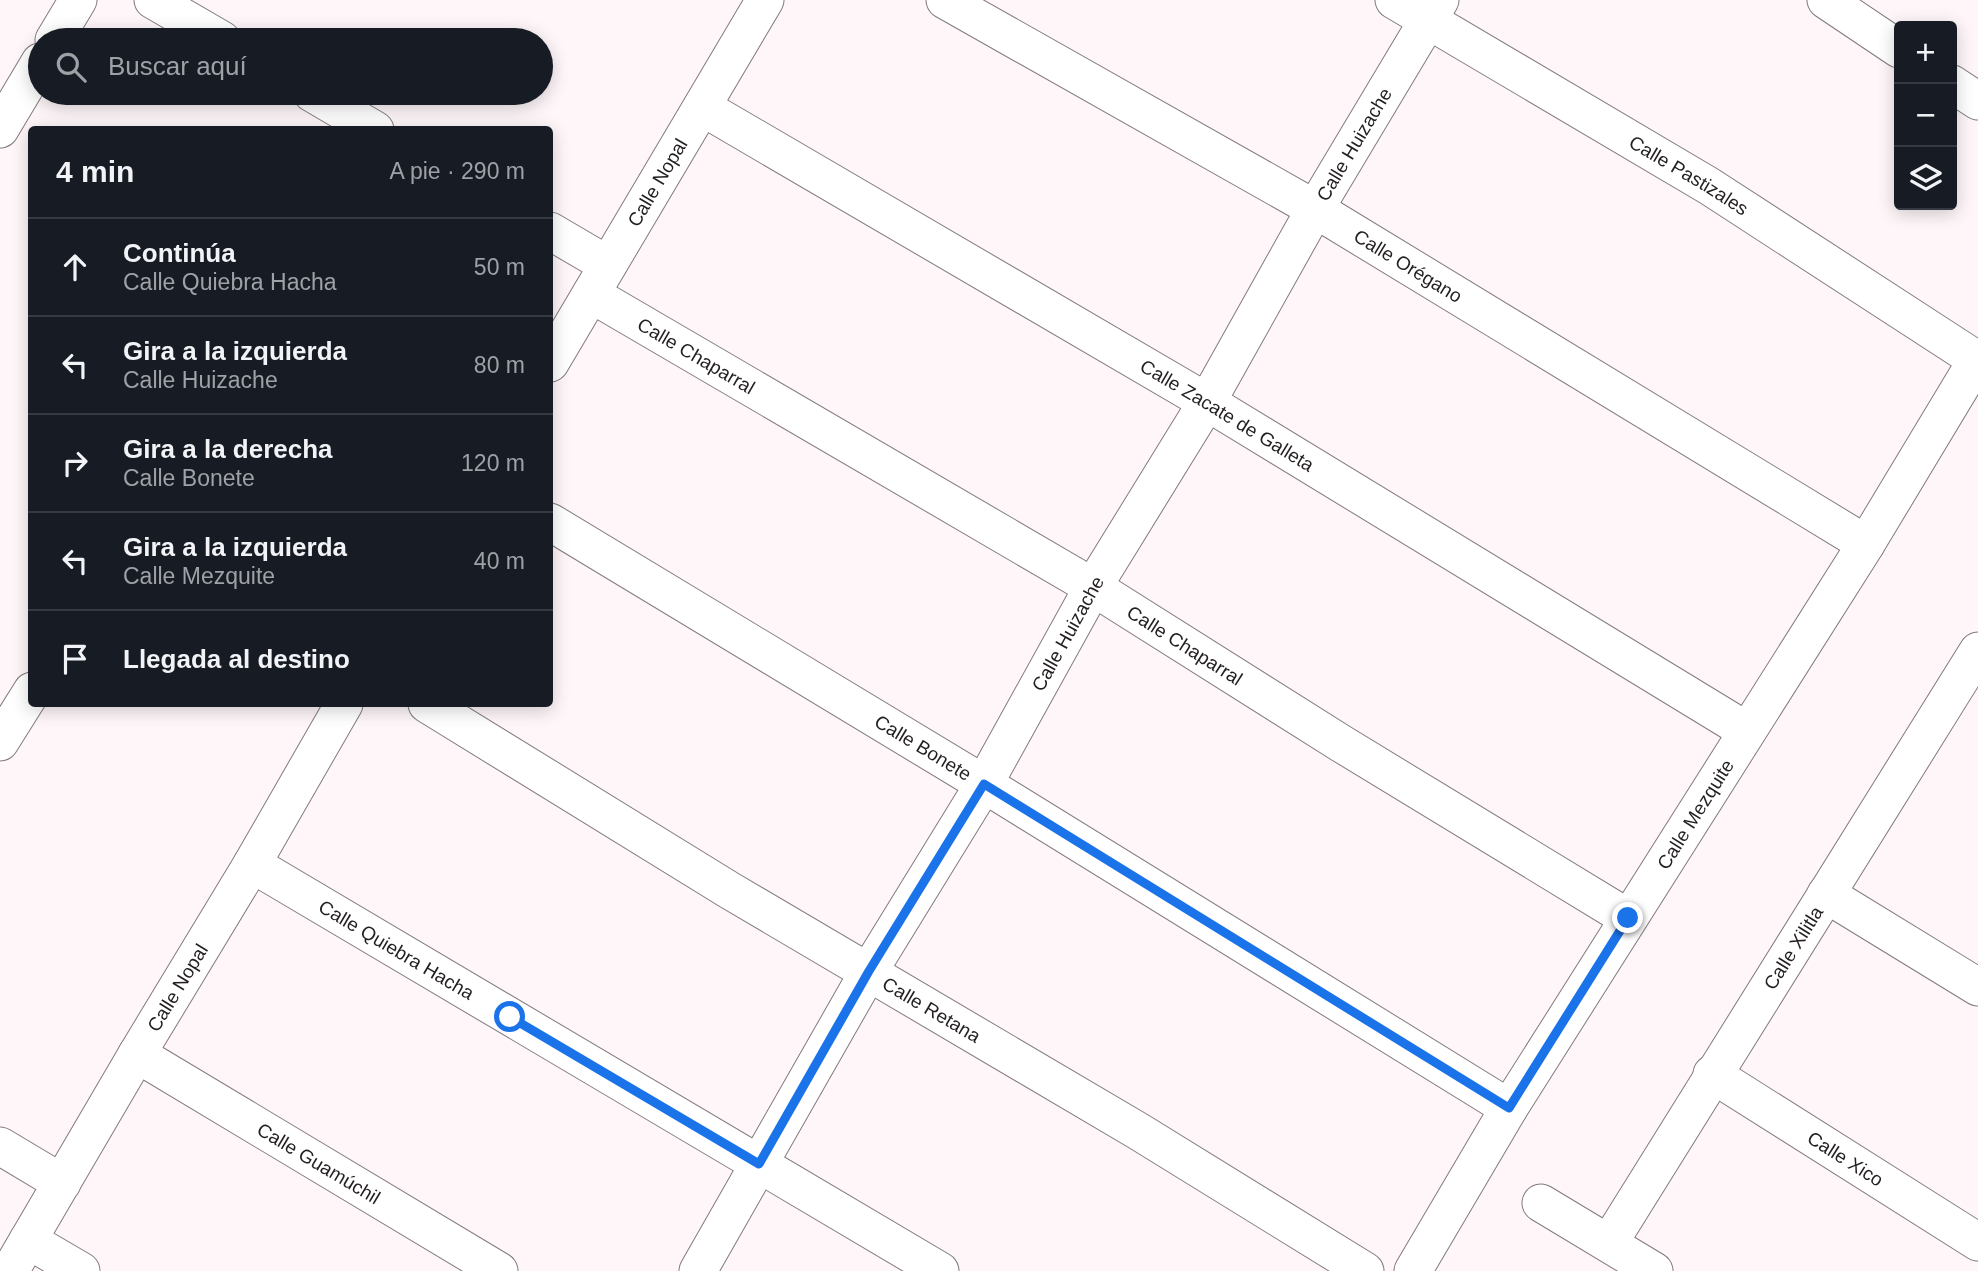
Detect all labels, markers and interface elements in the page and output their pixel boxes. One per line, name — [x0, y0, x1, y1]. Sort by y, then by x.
map controls — [1894, 21, 1957, 210]
button: + — [1894, 21, 1957, 84]
search box — [28, 28, 553, 105]
icon: search — [52, 48, 90, 86]
text: Buscar aquí — [108, 51, 247, 81]
street label: Calle Huizache — [1312, 84, 1396, 205]
button: − — [1894, 84, 1957, 147]
street label: Calle Pastizales — [1626, 131, 1752, 220]
street label: Calle Nopal — [623, 135, 692, 230]
button: layers — [1894, 147, 1957, 210]
text: 4 min — [56, 155, 134, 188]
text: A pie · 290 m — [389, 158, 525, 184]
street label: Calle Orégano — [1350, 225, 1466, 307]
text: Continúa — [123, 238, 236, 268]
icon: ahead — [56, 248, 94, 286]
text: 50 m — [474, 254, 525, 280]
text: Calle Quiebra Hacha — [123, 269, 337, 295]
street label: Calle Chaparral — [634, 314, 758, 398]
text: Gira a la izquierda — [123, 336, 347, 366]
icon: left — [56, 346, 94, 384]
text: 80 m — [474, 352, 525, 378]
street label: Calle Zacate de Galleta — [1136, 355, 1318, 476]
text: Calle Huizache — [123, 367, 278, 393]
text: Gira a la derecha — [123, 434, 333, 464]
icon: right — [56, 444, 94, 482]
text: 120 m — [461, 450, 525, 476]
text: Calle Bonete — [123, 465, 255, 491]
text: Gira a la izquierda — [123, 532, 347, 562]
icon: left — [56, 542, 94, 580]
text: 40 m — [474, 548, 525, 574]
text: Calle Mezquite — [123, 563, 275, 589]
street label: Calle Huizache — [1028, 572, 1108, 695]
street label: Calle Chaparral — [1123, 601, 1246, 690]
icon: arrive — [56, 640, 94, 678]
text: Llegada al destino — [123, 644, 350, 674]
street label: Calle Bonete — [871, 711, 975, 785]
street label: Calle Mezquite — [1653, 756, 1738, 873]
street label: Calle Quiebra Hacha — [315, 896, 478, 1004]
route end — [1612, 902, 1643, 933]
street label: Calle Xilitla — [1760, 902, 1828, 993]
street label: Calle Nopal — [143, 940, 212, 1035]
street label: Calle Retana — [879, 973, 985, 1047]
route start — [494, 1001, 525, 1032]
street label: Calle Guamúchil — [253, 1119, 384, 1208]
street label: Calle Xico — [1804, 1127, 1887, 1191]

